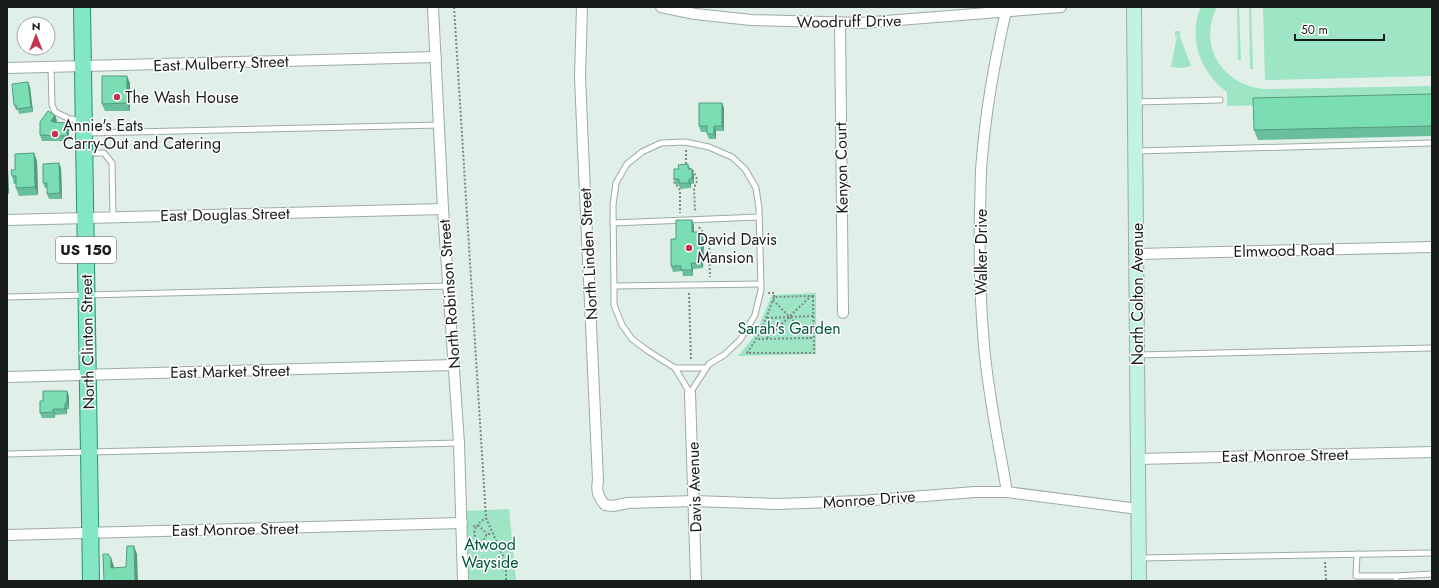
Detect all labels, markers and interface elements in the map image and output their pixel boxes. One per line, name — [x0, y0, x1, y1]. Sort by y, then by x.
street label: Woodruff Drive — [797, 9, 901, 34]
north arrow — [16, 16, 56, 56]
scale bar — [1295, 16, 1384, 42]
text: N — [32, 18, 40, 34]
text: 50 m — [1301, 21, 1328, 39]
street label: East Mulberry Street — [153, 50, 289, 77]
place label: The Wash House — [125, 86, 239, 109]
marker: The Wash House — [112, 92, 122, 102]
place label: Annie's Eats Carry-Out and Catering — [63, 114, 221, 155]
street label: Kenyon Court — [829, 122, 854, 214]
marker: Annie's Eats Carry-Out and Catering — [50, 129, 60, 139]
street label: North Linden Street — [574, 187, 603, 321]
street label: East Douglas Street — [160, 202, 290, 227]
street label: Walker Drive — [970, 209, 993, 295]
street label: North Robinson Street — [433, 218, 466, 369]
street label: North Colton Avenue — [1126, 223, 1149, 365]
place label: David Davis Mansion — [697, 228, 777, 269]
road number: US 150 — [56, 237, 116, 263]
street label: Elmwood Road — [1233, 238, 1335, 263]
marker: David Davis Mansion — [684, 243, 694, 253]
street label: North Clinton Street — [75, 274, 100, 410]
park label: Sarah's Garden — [737, 317, 841, 340]
street label: East Market Street — [170, 359, 290, 384]
street label: Davis Avenue — [681, 441, 708, 533]
street label: East Monroe Street — [1221, 443, 1349, 468]
street label: Monroe Drive — [822, 485, 916, 514]
street label: East Monroe Street — [171, 517, 299, 542]
park label: Atwood Wayside — [462, 533, 518, 574]

